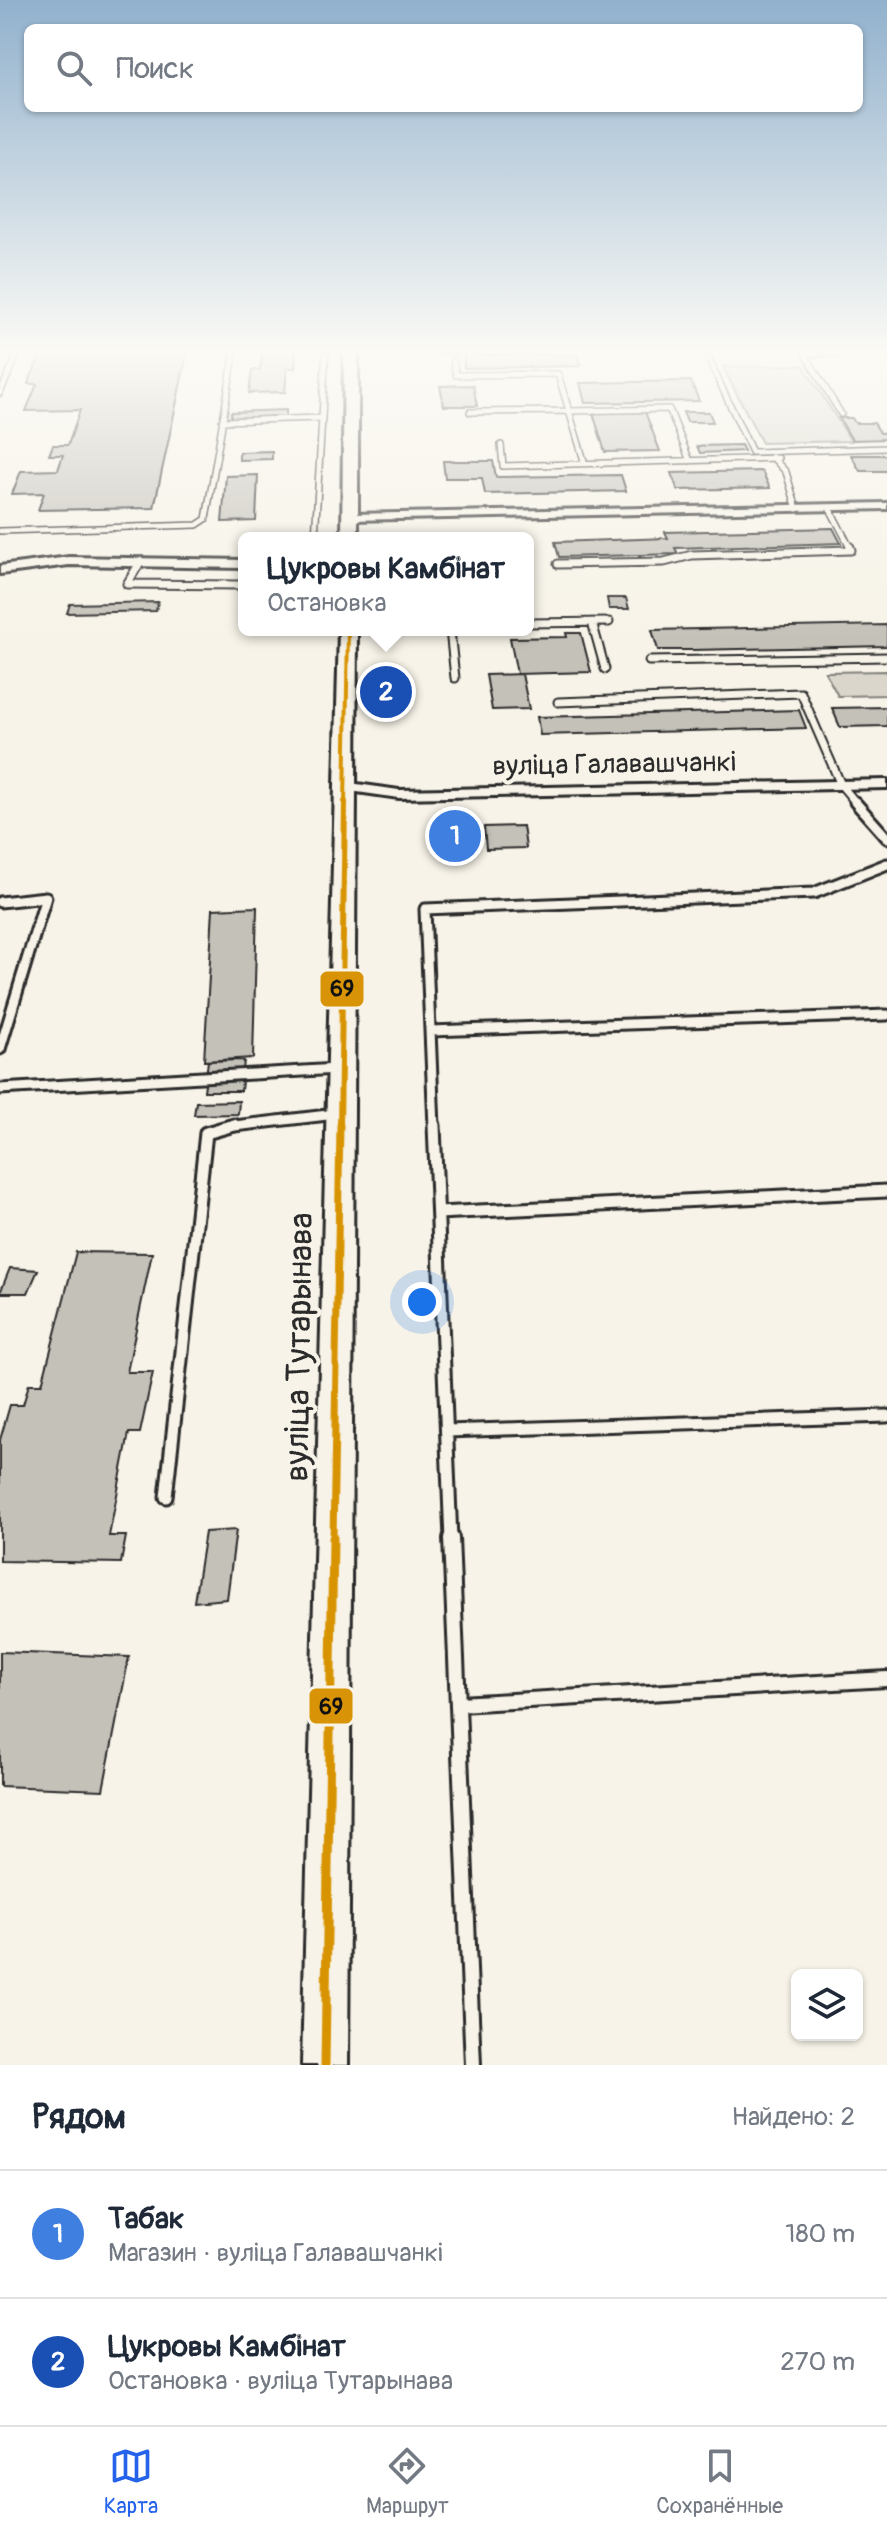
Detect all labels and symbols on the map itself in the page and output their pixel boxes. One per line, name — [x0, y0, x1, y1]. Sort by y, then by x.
pin: 2 — [360, 662, 412, 722]
street label: вуліца Галавашчанкі — [492, 745, 736, 784]
pin: 1 — [429, 806, 481, 866]
line badge: 69 — [319, 970, 365, 1008]
text: 69 — [330, 975, 354, 1003]
street label: вуліца Тутарынава — [276, 1212, 323, 1482]
your location — [402, 1282, 442, 1322]
line badge: 69 — [308, 1687, 354, 1725]
text: 69 — [319, 1693, 343, 1721]

